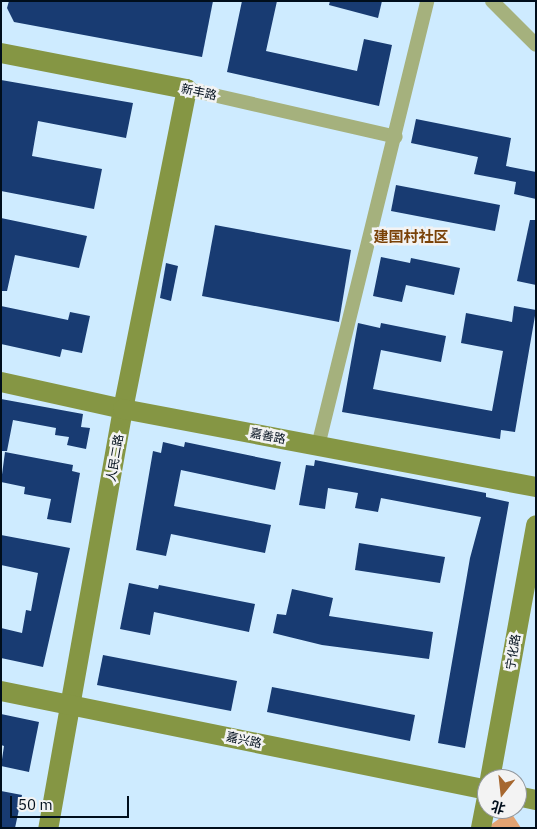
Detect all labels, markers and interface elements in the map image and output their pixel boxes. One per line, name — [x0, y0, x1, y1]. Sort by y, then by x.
street label: 新丰路 — [180, 81, 218, 103]
district label: 建国村社区 — [374, 228, 448, 246]
street label: 嘉善路 — [249, 425, 287, 447]
street label: 人民二路 — [104, 433, 126, 483]
street label: 宁化路 — [503, 633, 523, 671]
street label: 嘉兴路 — [225, 729, 263, 751]
north arrow — [477, 769, 527, 819]
scale bar — [12, 786, 131, 818]
text: 50 m — [18, 795, 53, 814]
text: 北 — [489, 797, 507, 818]

